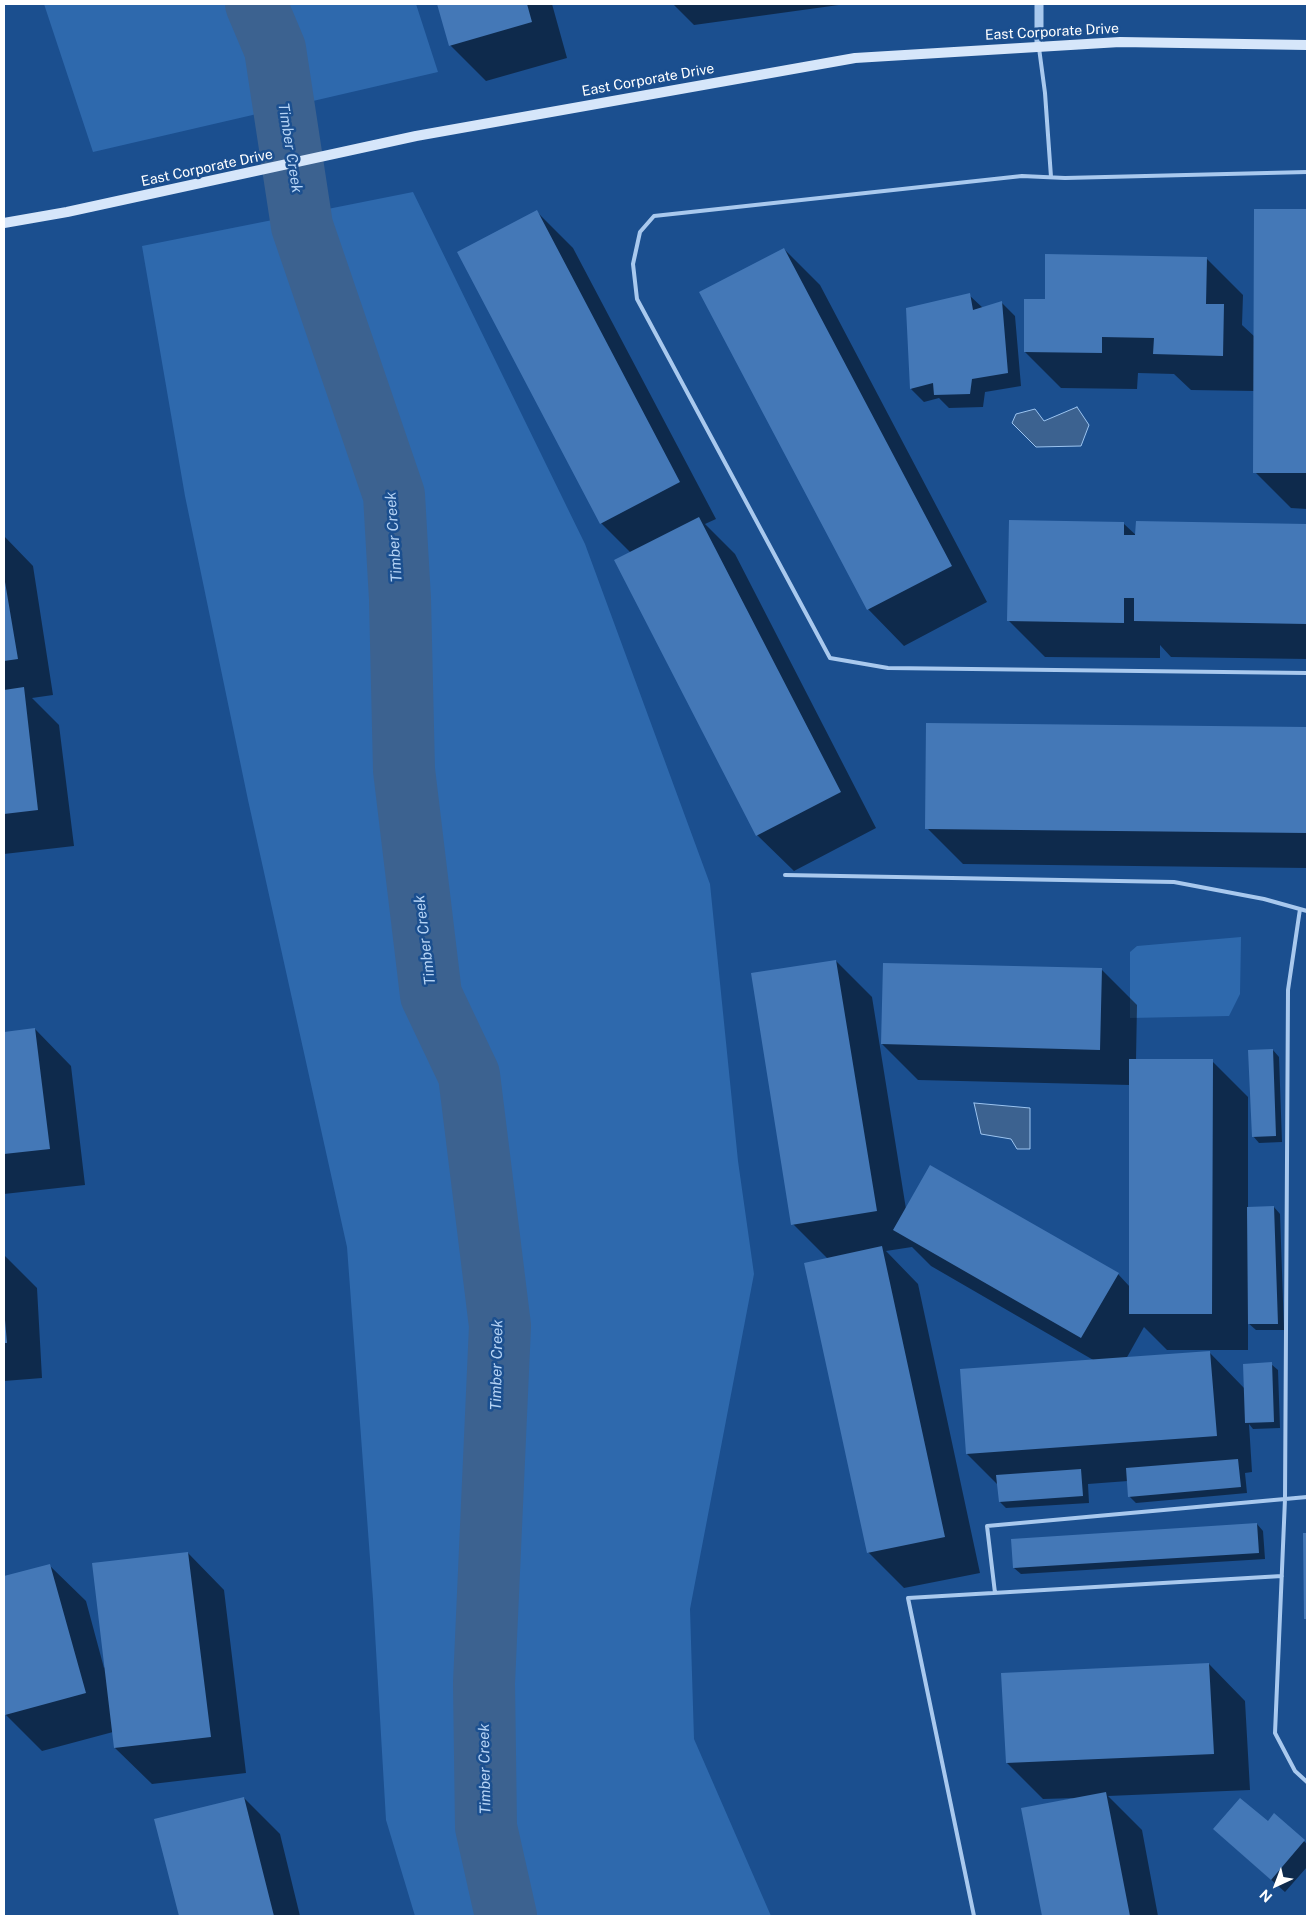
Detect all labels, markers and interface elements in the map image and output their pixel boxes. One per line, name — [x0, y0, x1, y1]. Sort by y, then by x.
street label: East Corporate Drive — [985, 20, 1119, 44]
street label: East Corporate Drive — [581, 60, 715, 100]
water label: Timber Creek — [274, 102, 306, 194]
street label: East Corporate Drive — [140, 146, 274, 190]
water label: Timber Creek — [382, 491, 406, 583]
water label: Timber Creek — [411, 894, 439, 986]
water label: Timber Creek — [487, 1319, 507, 1411]
water label: Timber Creek — [475, 1723, 495, 1815]
north arrow — [1251, 1860, 1301, 1910]
text: N — [1256, 1886, 1275, 1906]

